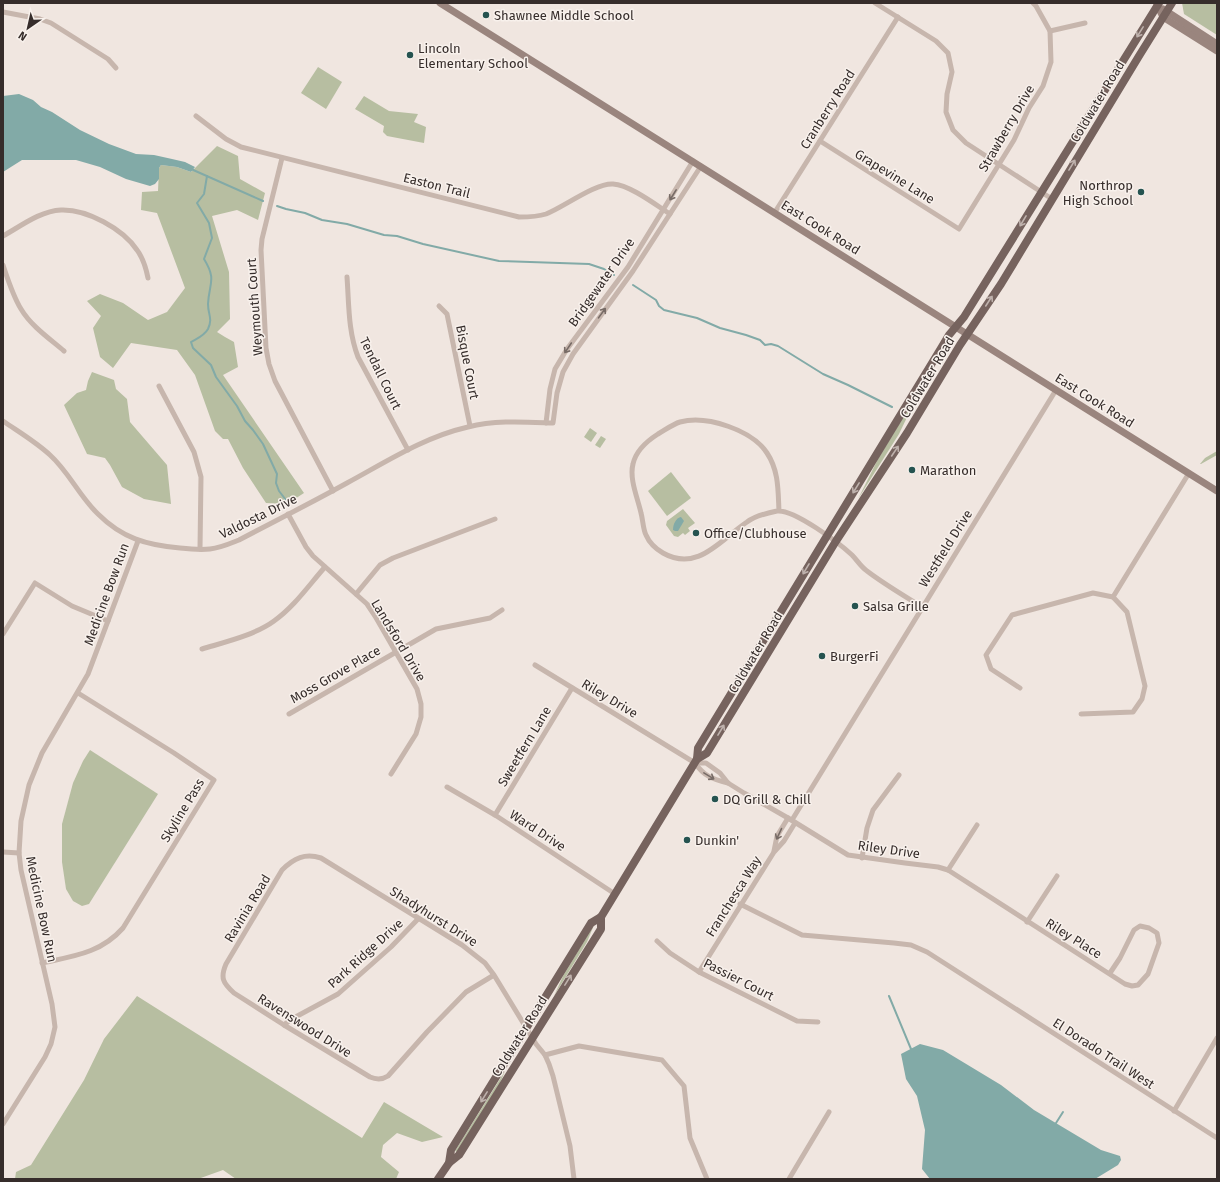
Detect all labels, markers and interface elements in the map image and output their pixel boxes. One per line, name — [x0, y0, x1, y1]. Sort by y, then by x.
north arrow — [8, 8, 48, 48]
place label: Shawnee Middle School — [494, 8, 634, 23]
marker: Shawnee Middle School — [481, 10, 491, 20]
one-way arrow — [1136, 26, 1144, 37]
text: N — [16, 28, 29, 43]
place label: Lincoln Elementary School — [418, 41, 528, 71]
marker: Lincoln Elementary School — [405, 50, 415, 60]
street label: Coldwater Road — [1067, 58, 1128, 145]
street label: Cranberry Road — [797, 67, 858, 152]
street label: Strawberry Drive — [975, 82, 1037, 174]
street label: Grapevine Lane — [852, 146, 937, 207]
one-way arrow — [1069, 159, 1077, 171]
street label: Easton Trail — [402, 170, 472, 201]
place label: Northrop High School — [1063, 178, 1133, 208]
marker: Northrop High School — [1136, 187, 1146, 197]
one-way arrow — [669, 189, 677, 201]
street label: East Cook Road — [778, 197, 863, 258]
one-way arrow — [1019, 215, 1027, 227]
street label: Bridgewater Drive — [565, 235, 638, 330]
street label: Weymouth Court — [244, 257, 265, 356]
one-way arrow — [985, 296, 993, 307]
one-way arrow — [598, 308, 606, 319]
street label: Bisque Court — [453, 324, 482, 401]
street label: Coldwater Road — [897, 334, 958, 421]
street label: Tendall Court — [357, 335, 405, 412]
one-way arrow — [564, 342, 572, 353]
street label: East Cook Road — [1052, 370, 1137, 431]
one-way arrow — [891, 446, 899, 457]
place label: Marathon — [920, 463, 976, 478]
marker: Marathon — [907, 465, 917, 475]
one-way arrow — [852, 482, 860, 493]
street label: Valdosta Drive — [217, 491, 299, 542]
street label: Westfield Drive — [916, 507, 975, 590]
place label: Office/Clubhouse — [704, 526, 807, 541]
marker: Office/Clubhouse — [691, 528, 701, 538]
street label: Medicine Bow Run — [81, 541, 132, 647]
one-way arrow — [802, 563, 810, 575]
street label: Landsford Drive — [368, 597, 429, 684]
place label: Salsa Grille — [863, 599, 929, 614]
marker: Salsa Grille — [850, 601, 860, 611]
street label: Coldwater Road — [725, 609, 786, 696]
street label: Moss Grove Place — [287, 643, 383, 706]
place label: BurgerFi — [830, 649, 879, 664]
marker: BurgerFi — [817, 651, 827, 661]
street label: Riley Drive — [579, 676, 640, 721]
street label: Sweetfern Lane — [495, 703, 554, 789]
one-way arrow — [718, 724, 726, 736]
one-way arrow — [703, 773, 715, 781]
street label: Skyline Pass — [158, 776, 207, 845]
place label: DQ Grill & Chill — [723, 792, 811, 807]
marker: DQ Grill & Chill — [710, 794, 720, 804]
street label: Ward Drive — [507, 807, 569, 854]
one-way arrow — [775, 828, 782, 840]
place label: Dunkin' — [695, 833, 739, 848]
marker: Dunkin' — [682, 835, 692, 845]
street label: Riley Drive — [857, 838, 921, 861]
street label: Franchesca Way — [703, 853, 765, 939]
street label: Medicine Bow Run — [23, 855, 60, 963]
street label: Ravinia Road — [221, 872, 274, 945]
street label: Shadyhurst Drive — [387, 883, 480, 949]
street label: Riley Place — [1043, 915, 1105, 962]
street label: Park Ridge Drive — [325, 916, 406, 991]
street label: Passier Court — [701, 955, 777, 1004]
one-way arrow — [564, 975, 572, 986]
street label: Ravenswood Drive — [255, 990, 354, 1060]
street label: Coldwater Road — [489, 993, 550, 1079]
street label: El Dorado Trail West — [1050, 1015, 1157, 1092]
one-way arrow — [480, 1091, 488, 1103]

